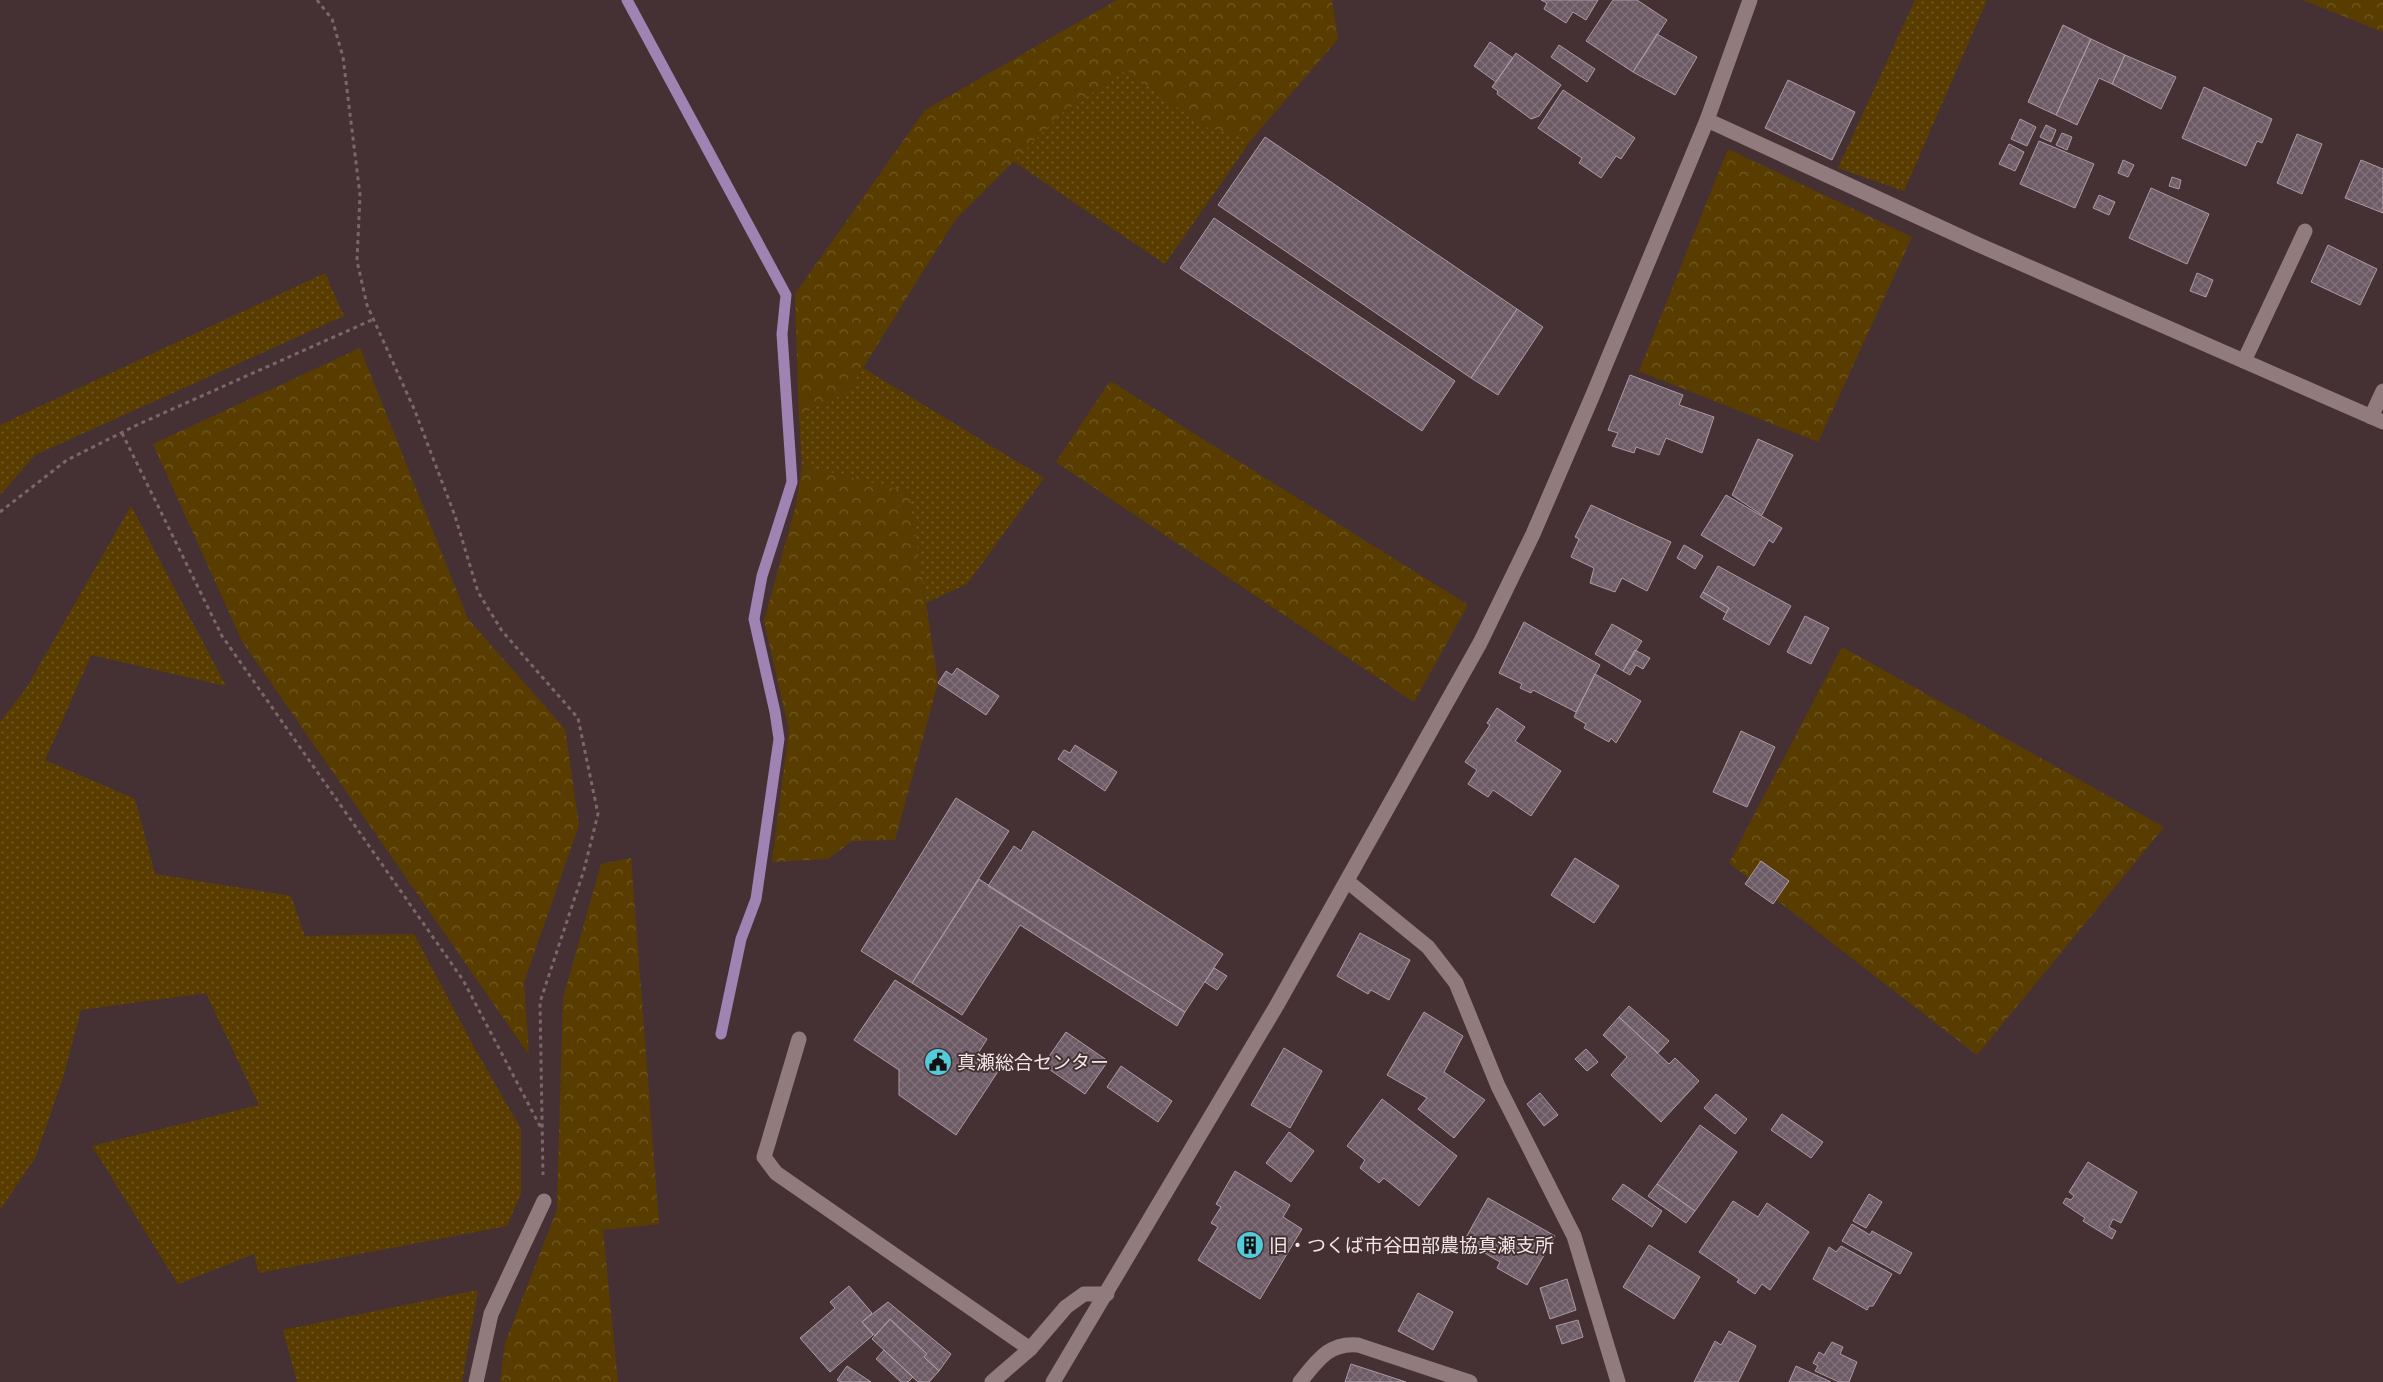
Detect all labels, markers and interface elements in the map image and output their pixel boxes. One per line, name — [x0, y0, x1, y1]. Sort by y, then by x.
public building icon: 真瀬総合センター — [923, 1047, 953, 1077]
place label: 真瀬総合センター — [957, 1052, 1109, 1073]
building icon: 旧・つくば市谷田部農協真瀬支所 — [1235, 1230, 1265, 1260]
place label: 旧・つくば市谷田部農協真瀬支所 — [1269, 1235, 1554, 1256]

